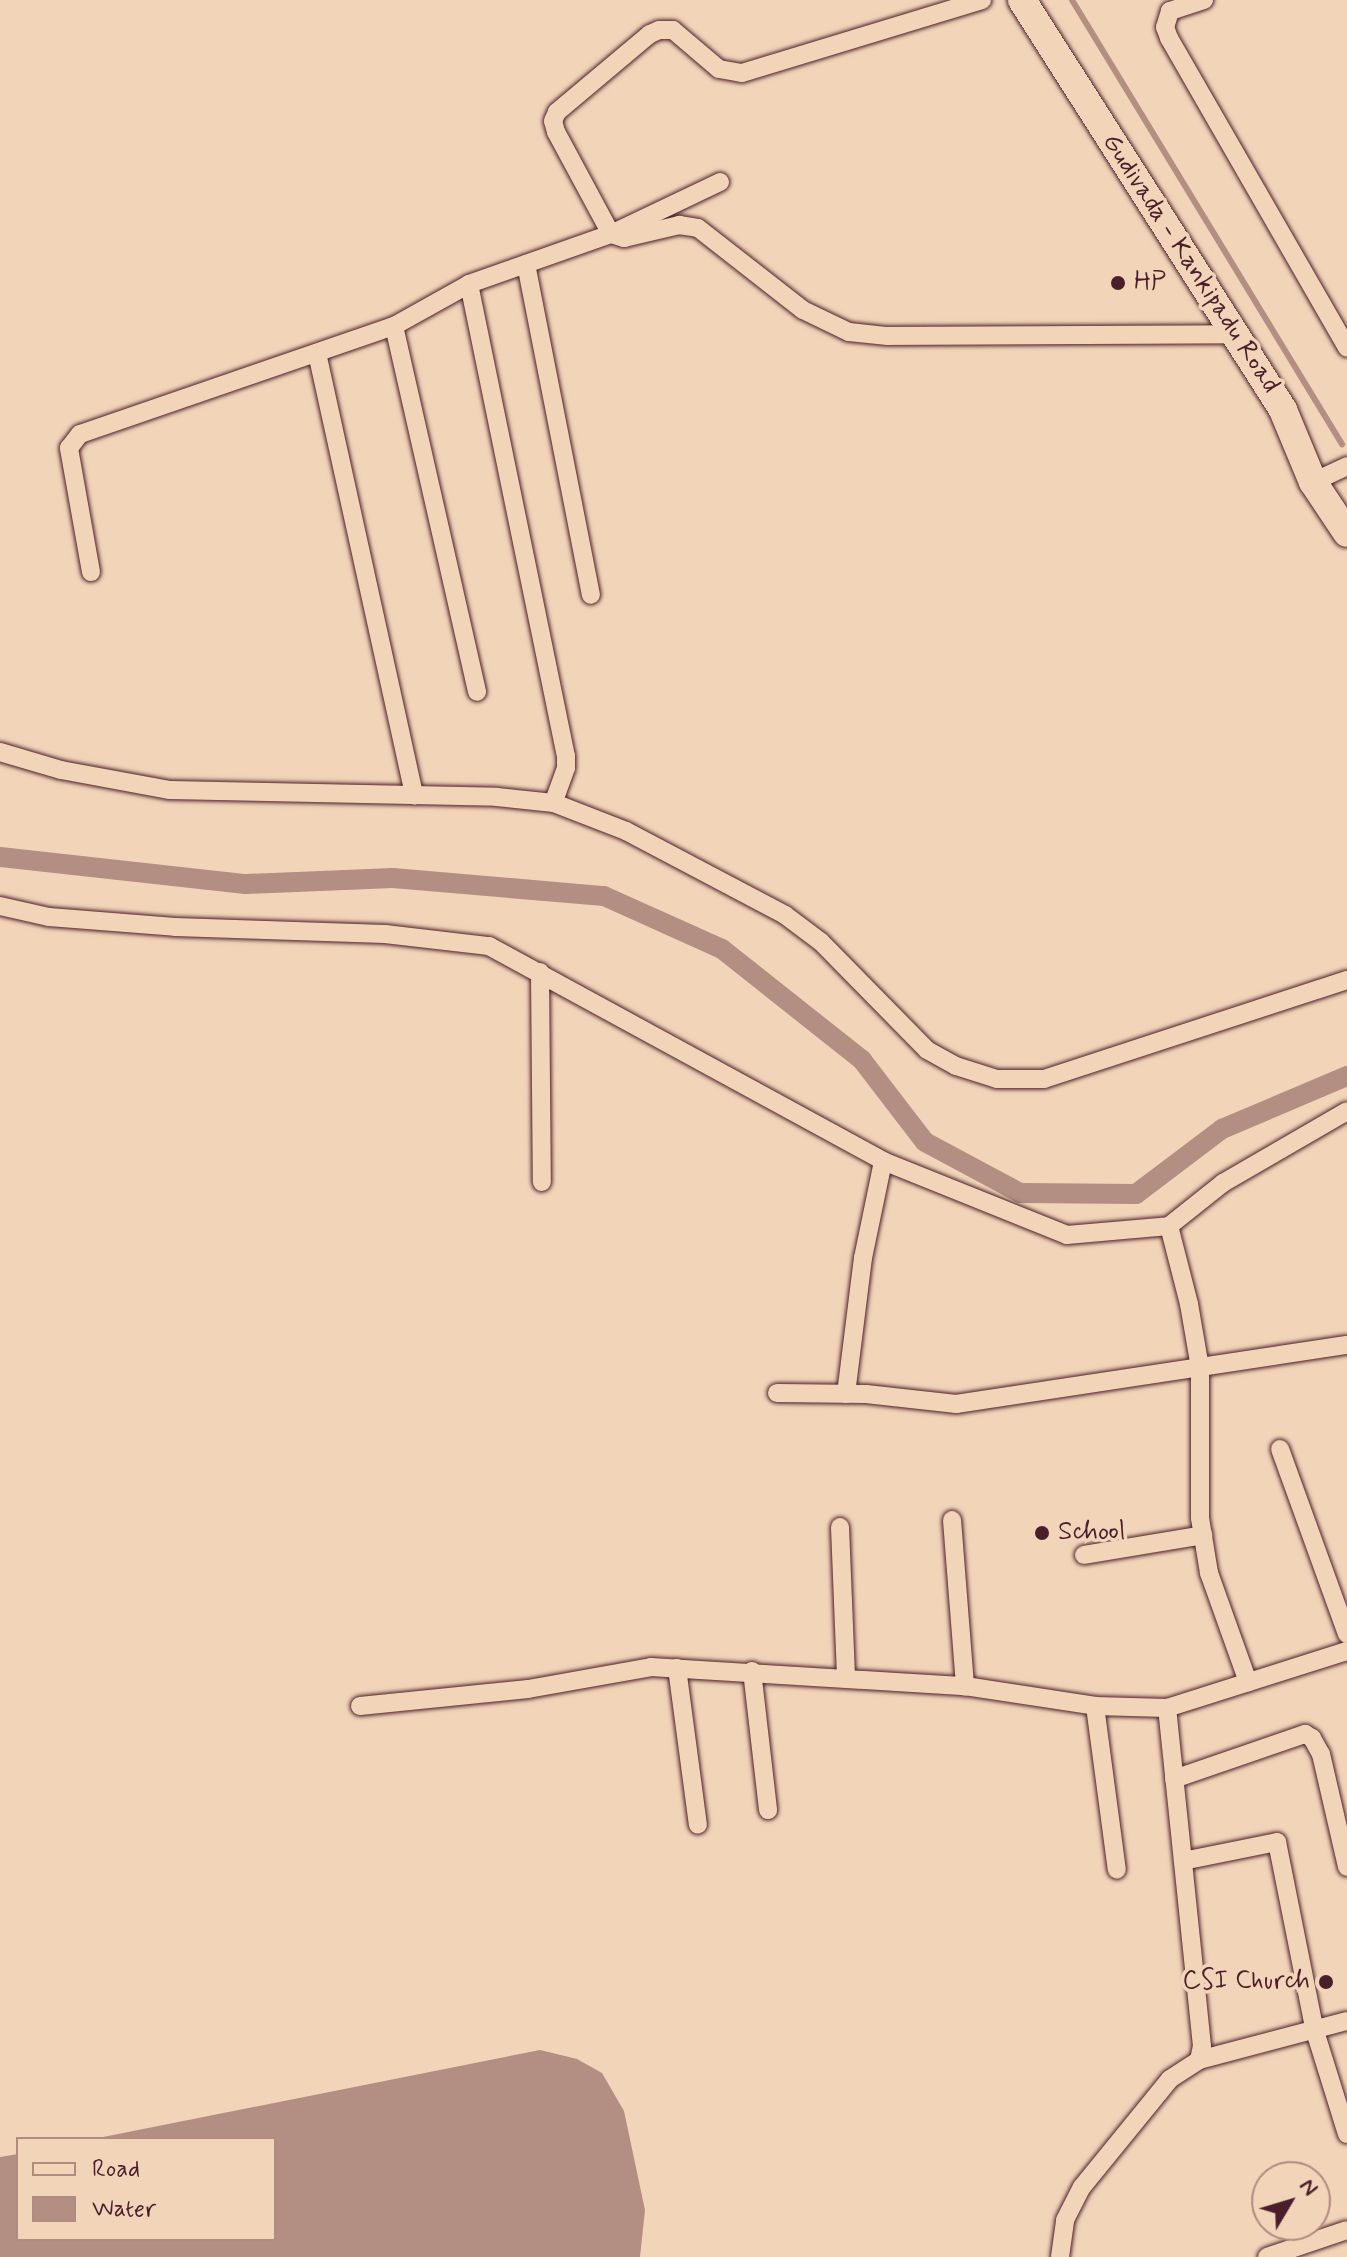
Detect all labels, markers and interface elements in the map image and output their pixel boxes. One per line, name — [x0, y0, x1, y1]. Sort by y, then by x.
street label: Gudivada - Kankipadu Road — [1096, 130, 1284, 398]
place label: HP — [1134, 267, 1166, 299]
marker: HP — [1109, 274, 1127, 292]
place label: School — [1058, 1517, 1125, 1549]
marker: School — [1033, 1524, 1051, 1542]
place label: CSI Church — [1175, 1966, 1310, 1998]
marker: CSI Church — [1317, 1973, 1335, 1991]
legend — [16, 2137, 276, 2241]
text: Road — [92, 2154, 140, 2185]
north arrow — [1251, 2161, 1331, 2241]
text: N — [1293, 2173, 1324, 2202]
text: Water — [92, 2194, 156, 2225]

